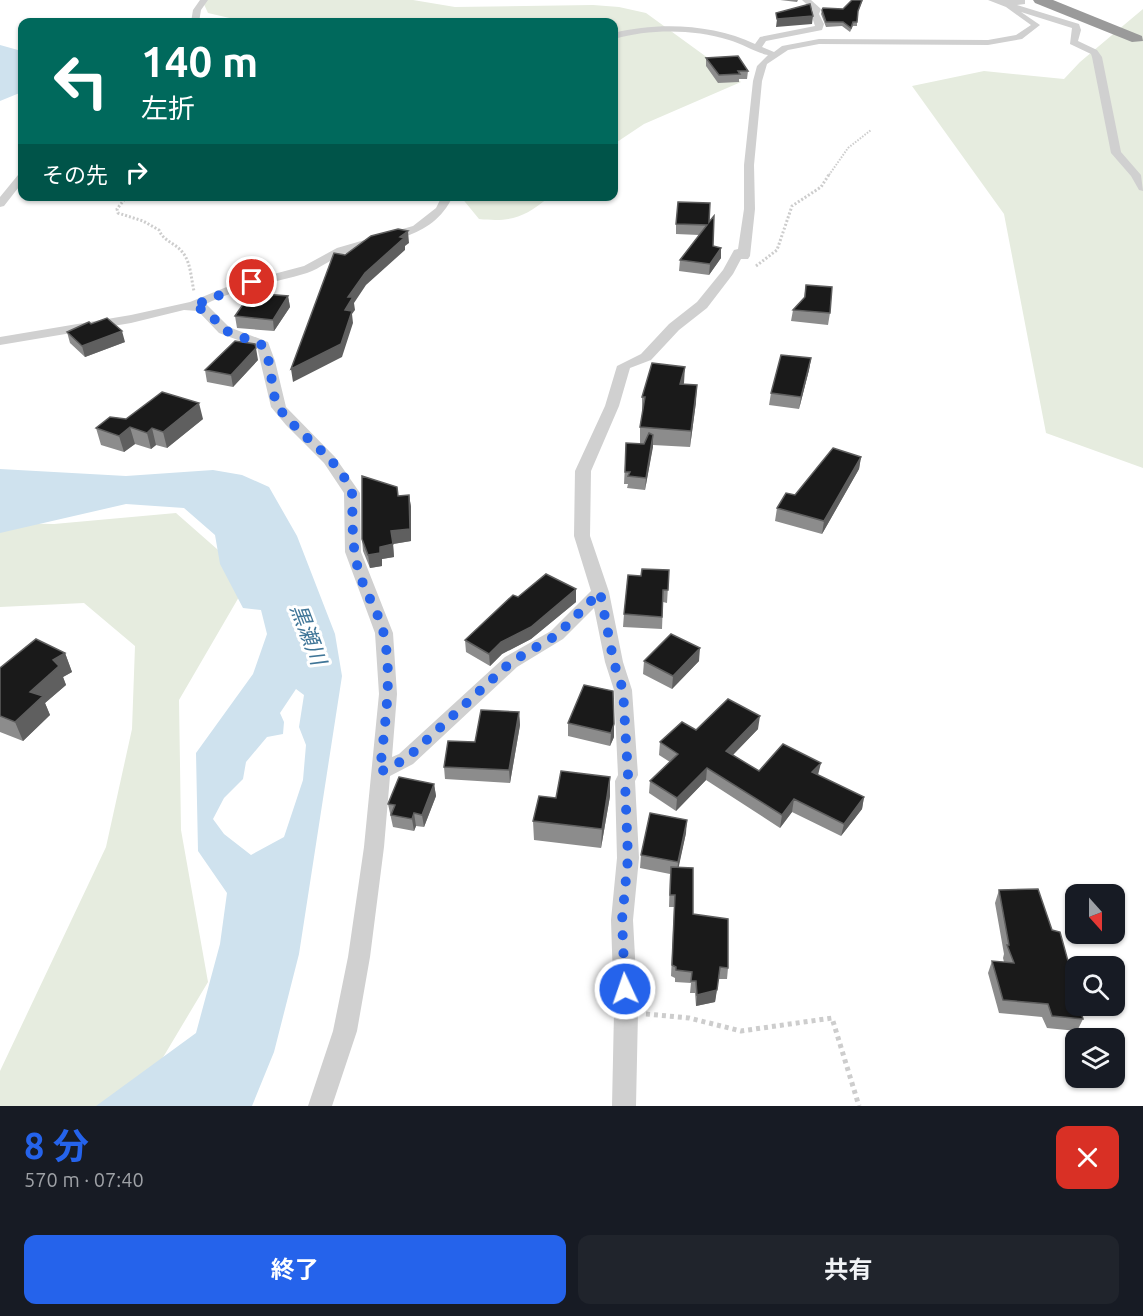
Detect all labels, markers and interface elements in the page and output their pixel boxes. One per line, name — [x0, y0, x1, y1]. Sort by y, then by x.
text: 140 m — [141, 38, 258, 85]
icon: left — [42, 42, 120, 120]
text: 左折 — [141, 93, 195, 123]
icon: right — [120, 156, 153, 189]
text: その先 — [42, 162, 108, 187]
pin — [226, 256, 277, 307]
icon: arrive — [235, 265, 268, 298]
water label: 黒瀬川 — [287, 600, 332, 670]
north arrow — [1065, 884, 1125, 944]
map controls — [1065, 884, 1125, 1088]
button: search — [1065, 956, 1125, 1016]
position arrow — [593, 957, 657, 1021]
button: layers — [1065, 1028, 1125, 1088]
text: 8 分 — [24, 1125, 89, 1166]
button: close — [1056, 1126, 1119, 1189]
text: 570 m · 07:40 — [24, 1168, 144, 1191]
button: 終了 — [24, 1235, 566, 1304]
button: 共有 — [578, 1235, 1119, 1304]

